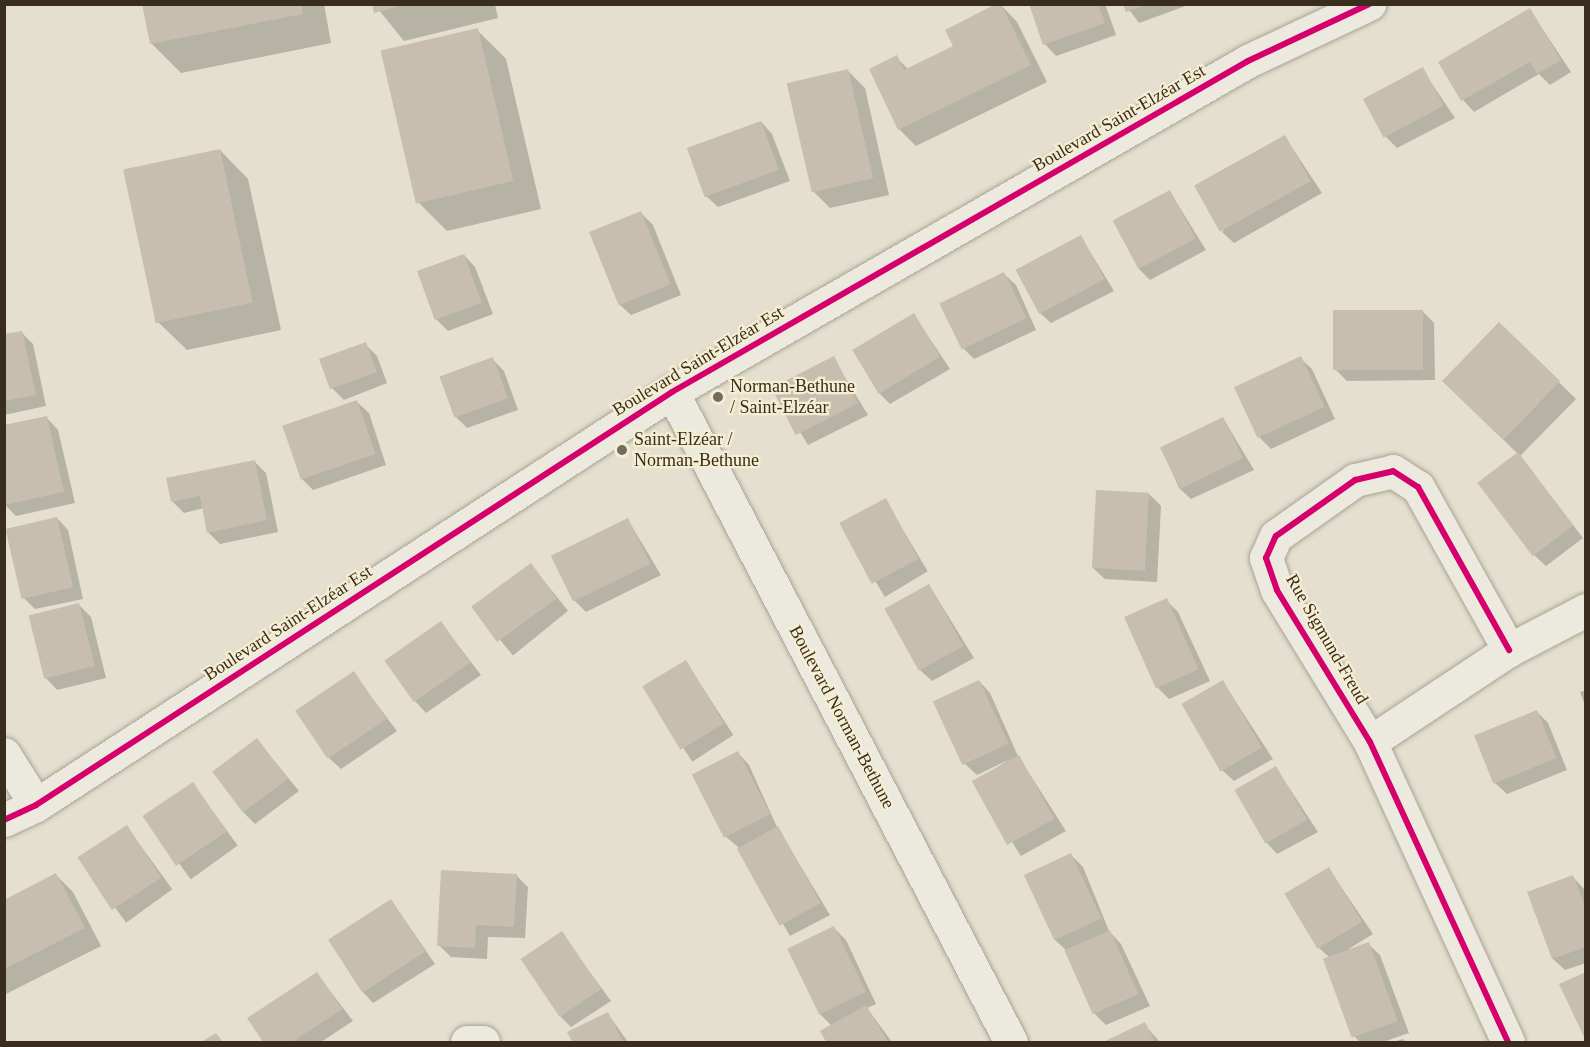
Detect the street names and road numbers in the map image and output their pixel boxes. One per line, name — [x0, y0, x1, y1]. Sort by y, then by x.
street label: Boulevard Saint-Elzéar Est — [1029, 60, 1209, 176]
street label: Boulevard Saint-Elzéar Est — [608, 301, 788, 421]
street label: Boulevard Saint-Elzéar Est — [200, 561, 376, 685]
street label: Rue Sigmund-Freud — [1281, 570, 1373, 708]
street label: Boulevard Norman-Bethune — [784, 622, 900, 812]

